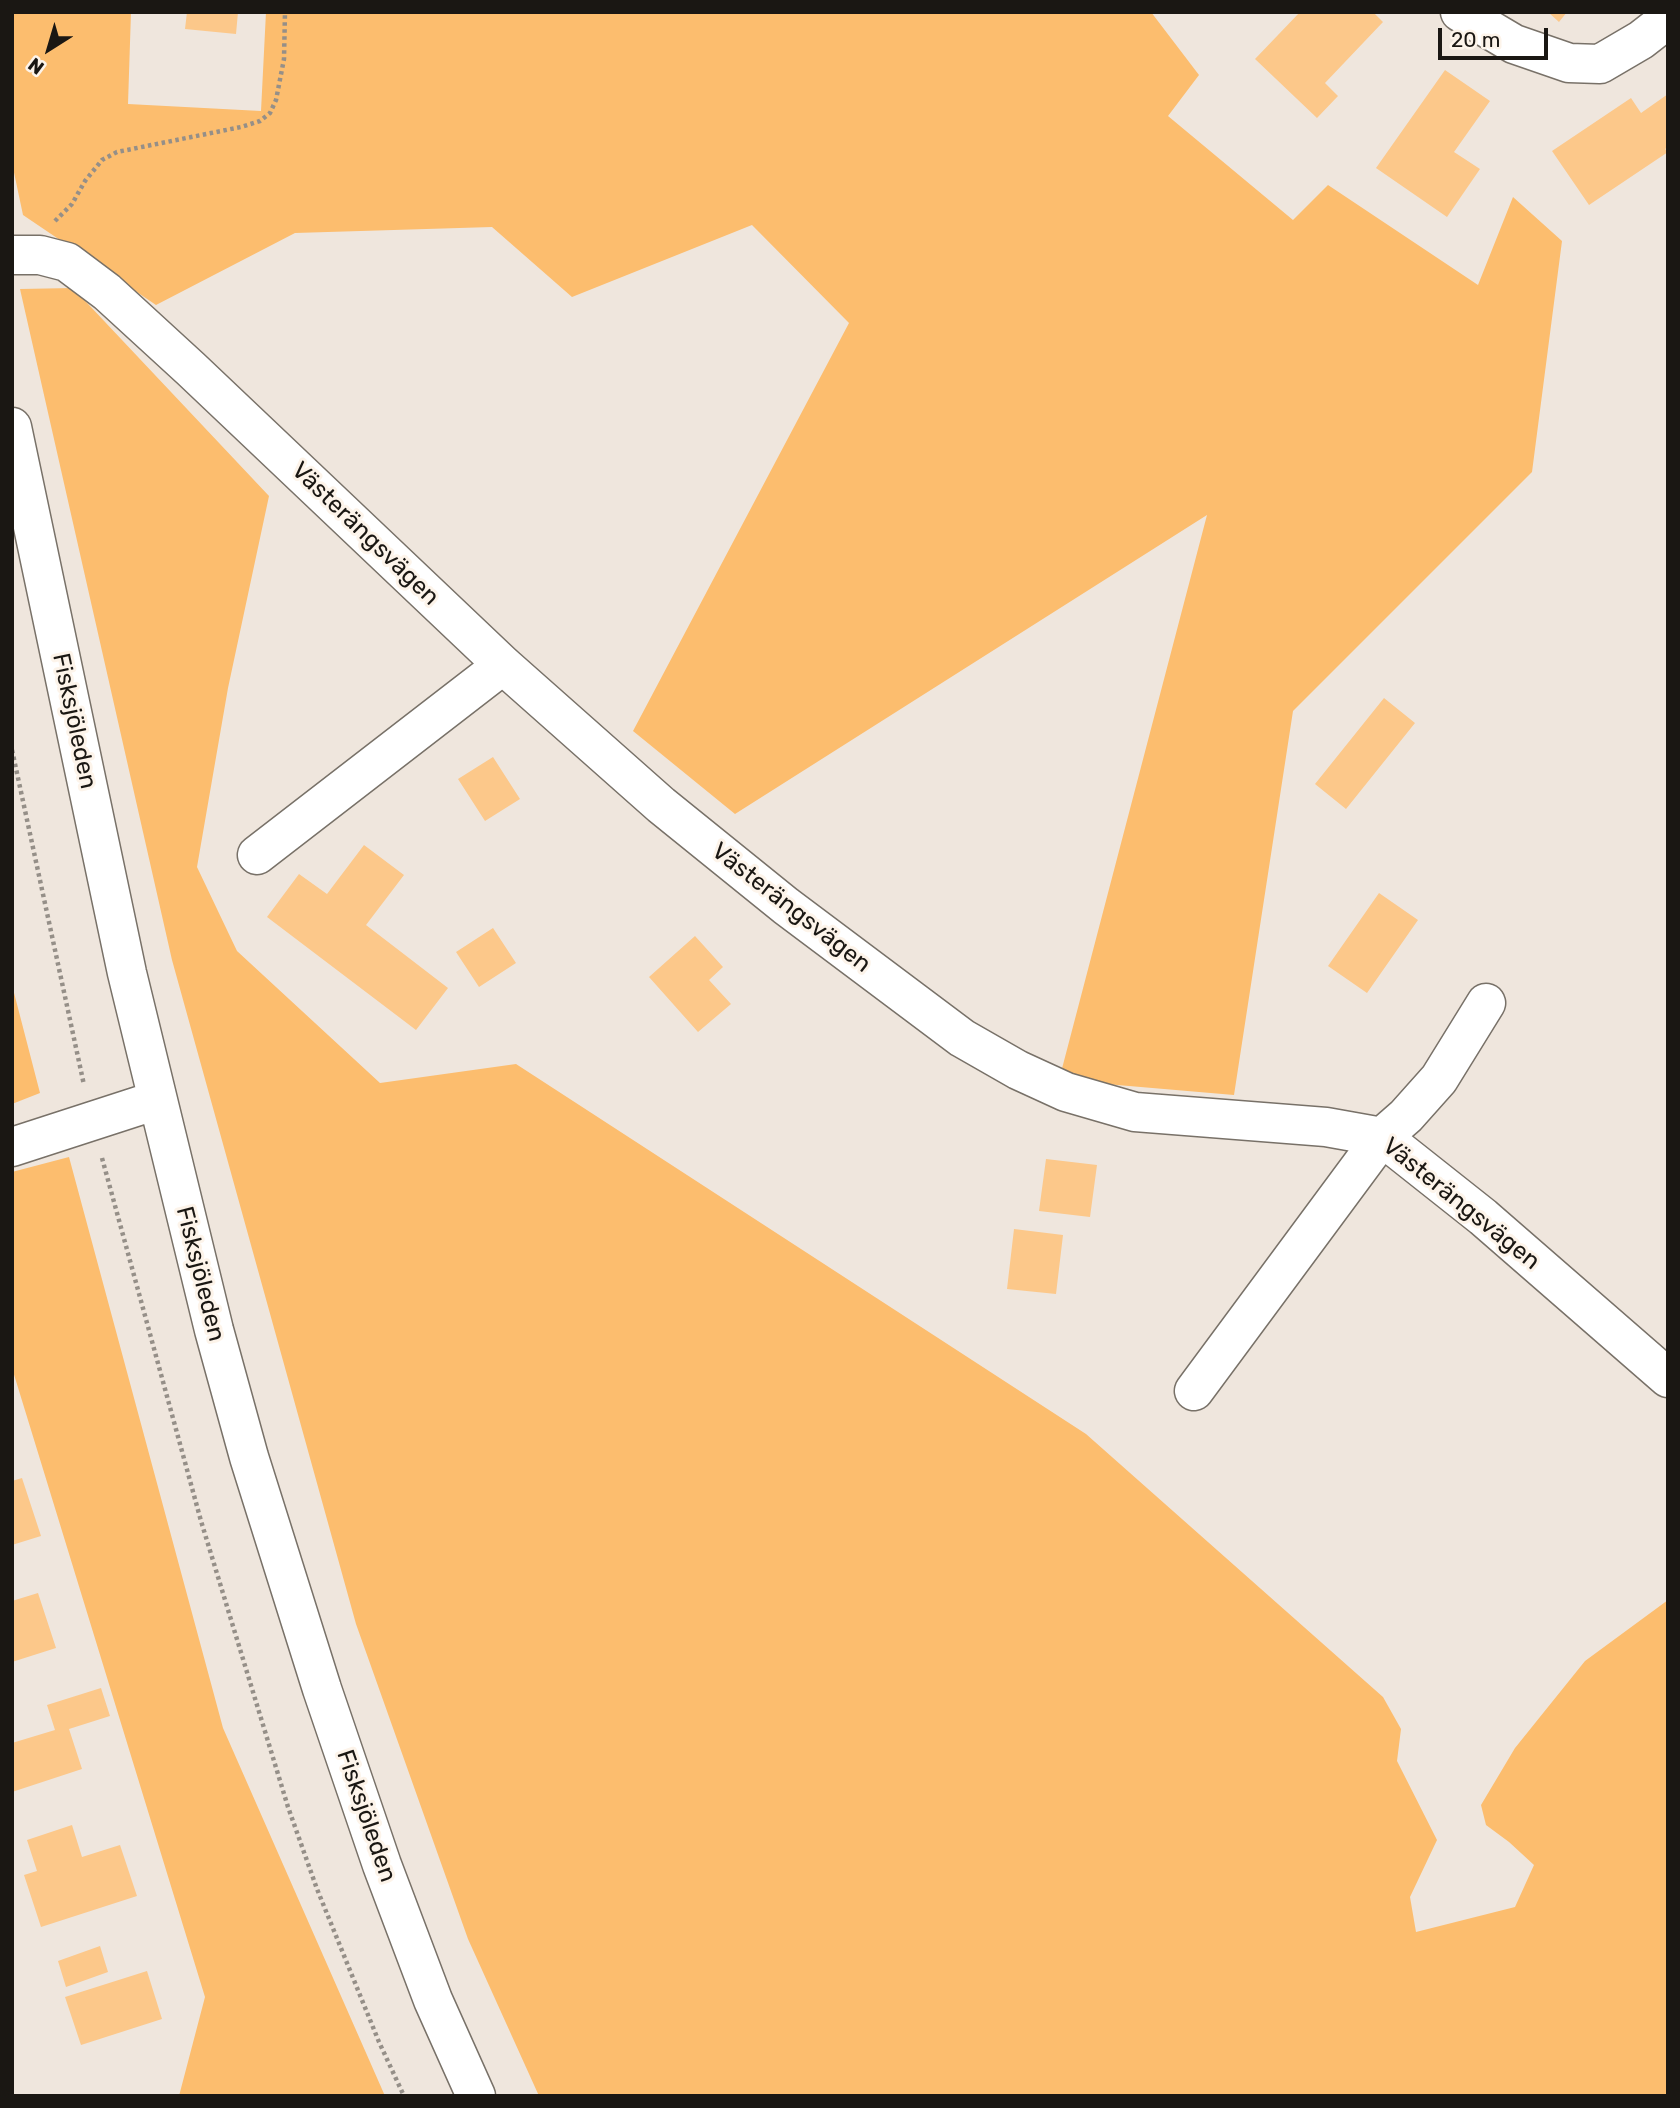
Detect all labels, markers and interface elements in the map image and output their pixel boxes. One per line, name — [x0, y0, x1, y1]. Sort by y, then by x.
north arrow — [14, 14, 84, 84]
scale bar — [1442, 14, 1552, 58]
text: 20 m — [1451, 27, 1500, 52]
text: N — [24, 53, 48, 79]
street label: Västerängsvägen — [285, 456, 445, 612]
street label: Fisksjöleden — [46, 651, 102, 791]
street label: Västerängsvägen — [706, 837, 876, 979]
street label: Västerängsvägen — [1377, 1132, 1545, 1276]
street label: Fisksjöleden — [169, 1204, 231, 1344]
street label: Fisksjöleden — [330, 1746, 402, 1886]

